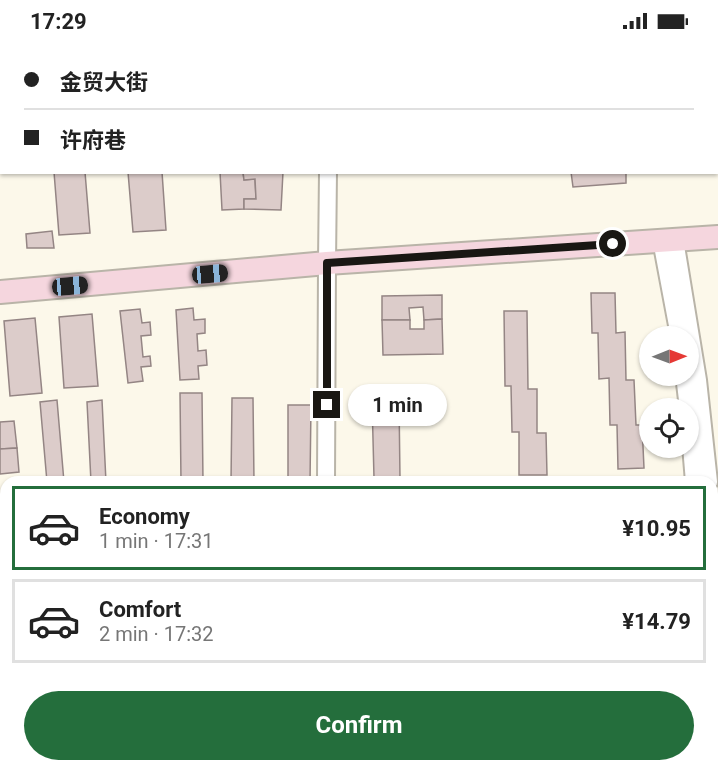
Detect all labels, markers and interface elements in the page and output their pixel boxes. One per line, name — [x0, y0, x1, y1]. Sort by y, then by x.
text: 17:29 — [30, 9, 87, 34]
text: 金贸大街 — [60, 70, 148, 95]
text: 许府巷 — [60, 128, 126, 153]
route start — [599, 230, 626, 257]
car — [191, 263, 229, 285]
car — [51, 275, 89, 297]
north arrow — [639, 326, 699, 386]
map controls — [639, 326, 699, 458]
callout: 1 min — [348, 384, 447, 426]
route end — [313, 391, 340, 418]
text: 1 min — [372, 393, 423, 417]
button: locate — [639, 398, 699, 458]
icon: car — [27, 501, 81, 555]
text: Economy — [99, 504, 190, 529]
text: ¥10.95 — [622, 516, 691, 541]
text: 1 min · 17:31 — [99, 529, 214, 553]
icon: car — [27, 594, 81, 648]
text: Comfort — [99, 597, 181, 622]
text: ¥14.79 — [622, 609, 691, 634]
text: 2 min · 17:32 — [99, 622, 214, 646]
button: Confirm — [24, 691, 694, 760]

